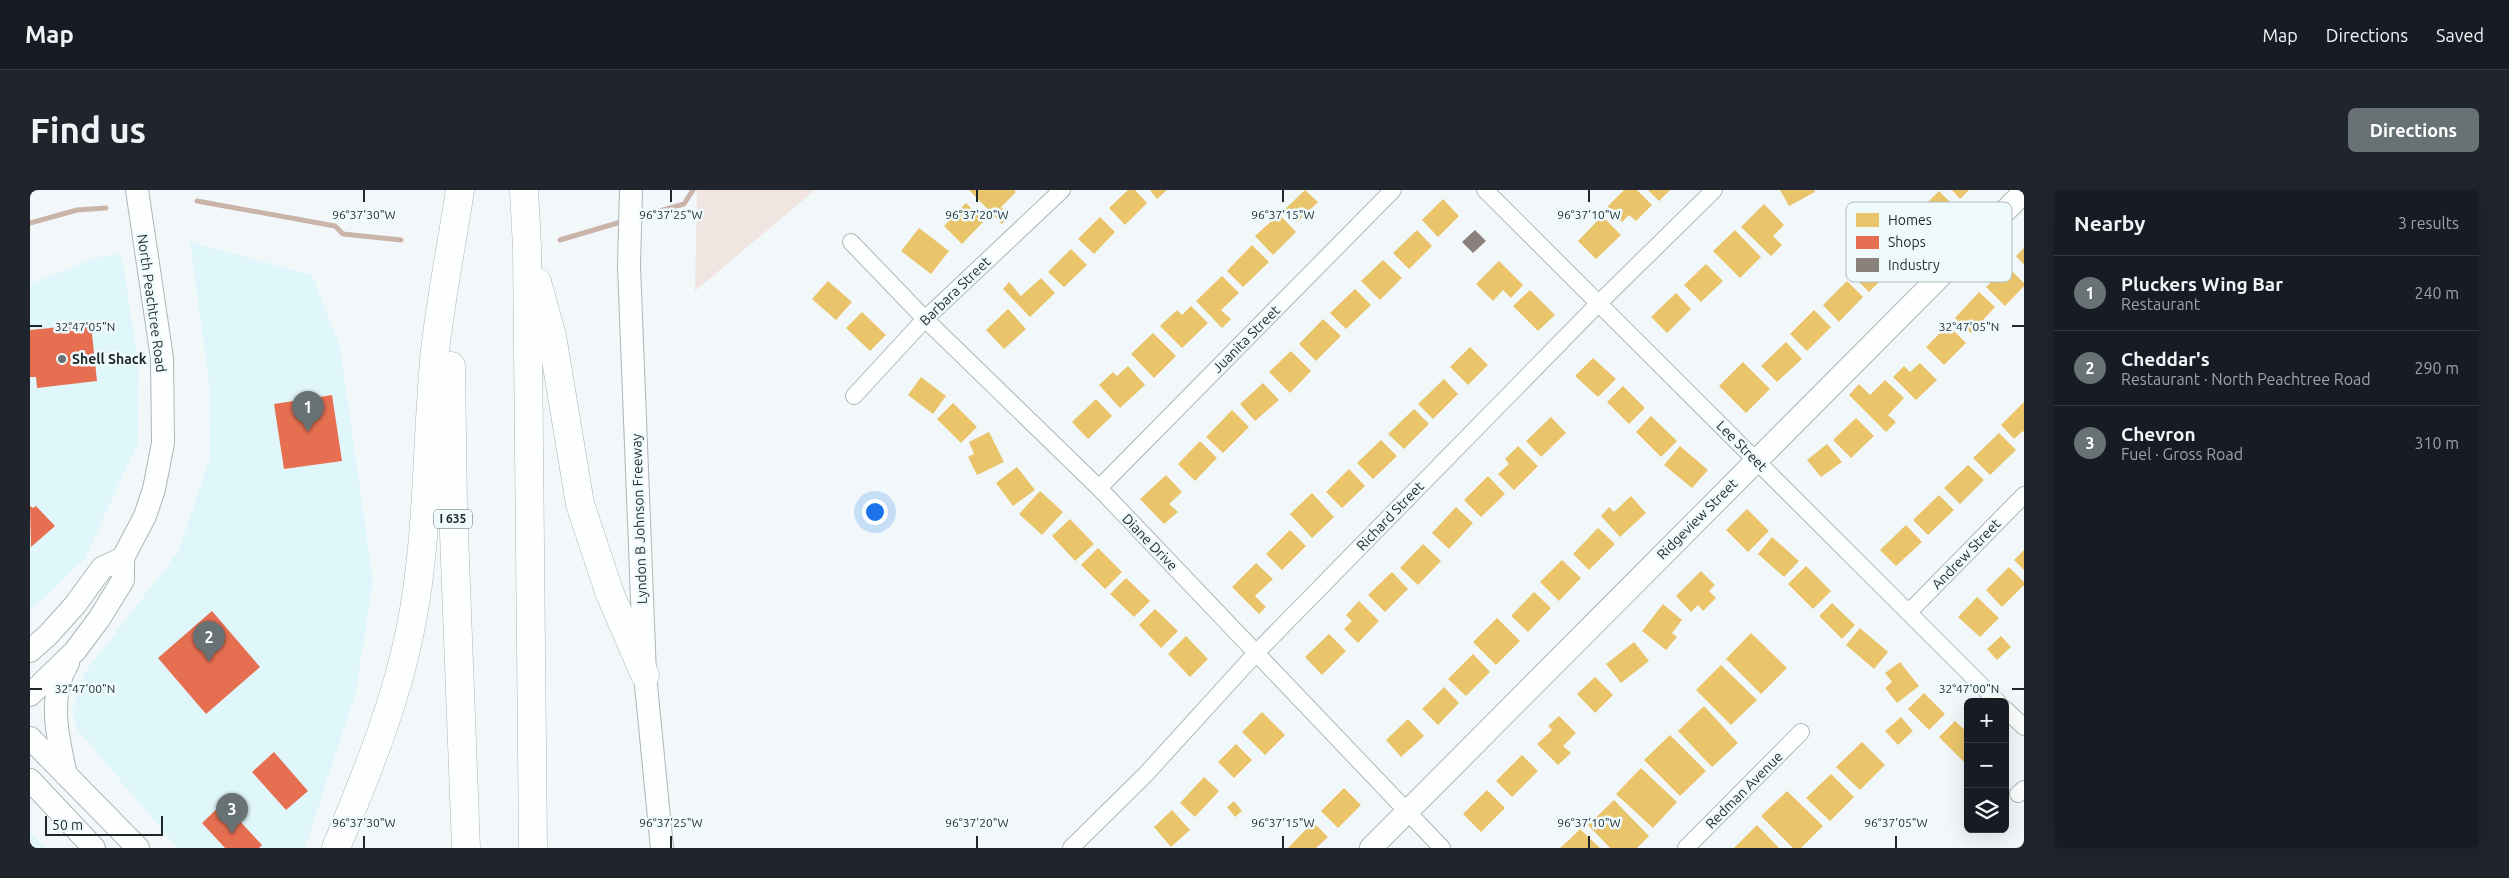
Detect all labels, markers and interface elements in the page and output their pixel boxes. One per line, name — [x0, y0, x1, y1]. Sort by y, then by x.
text: Map — [25, 21, 74, 48]
text: Map — [2262, 25, 2298, 45]
text: Directions — [2326, 25, 2408, 45]
text: Saved — [2436, 25, 2484, 45]
button: Directions — [2348, 108, 2479, 152]
text: Find us — [30, 110, 146, 150]
legend — [1846, 202, 2012, 282]
text: 96°37'30"W — [332, 208, 396, 221]
text: 96°37'25"W — [639, 208, 703, 221]
text: 96°37'20"W — [945, 208, 1009, 221]
text: 96°37'15"W — [1251, 208, 1315, 221]
text: 96°37'10"W — [1557, 208, 1621, 221]
text: Nearby — [2074, 211, 2145, 235]
text: Homes — [1888, 212, 1932, 228]
text: 3 results — [2398, 214, 2459, 232]
street label: North Peachtree Road — [134, 233, 170, 373]
text: Shops — [1888, 234, 1926, 250]
street label: Barbara Street — [917, 253, 994, 329]
text: Industry — [1888, 257, 1940, 273]
text: Pluckers Wing Bar — [2121, 273, 2283, 295]
text: 1 — [2085, 284, 2095, 302]
text: 240 m — [2414, 284, 2459, 302]
text: Restaurant — [2121, 295, 2200, 313]
street label: Juanita Street — [1209, 302, 1283, 376]
text: 32°47'05"N — [55, 320, 115, 333]
text: 32°47'05"N — [1939, 320, 1999, 333]
text: Cheddar's — [2121, 348, 2210, 370]
place label: Shell Shack — [72, 351, 147, 367]
marker: Shell Shack — [56, 353, 68, 365]
text: 2 — [2085, 359, 2095, 377]
text: 290 m — [2414, 359, 2459, 377]
text: Restaurant · North Peachtree Road — [2121, 370, 2371, 388]
pin: 1 — [292, 391, 324, 432]
street label: Lee Street — [1713, 417, 1771, 475]
text: Chevron — [2121, 423, 2196, 445]
street label: Lyndon B Johnson Freeway — [628, 433, 650, 605]
text: 3 — [2085, 434, 2095, 452]
text: 310 m — [2414, 434, 2459, 452]
text: Fuel · Gross Road — [2121, 445, 2243, 463]
street label: Ridgeview Street — [1653, 475, 1741, 563]
street label: Richard Street — [1353, 478, 1427, 554]
your location — [862, 499, 888, 525]
road number: I 635 — [434, 510, 472, 528]
street label: Diane Drive — [1119, 510, 1181, 574]
street label: Andrew Street — [1928, 515, 2004, 592]
pin: 2 — [193, 621, 225, 662]
text: 32°47'00"N — [55, 682, 115, 695]
text: 32°47'00"N — [1939, 682, 1999, 695]
map controls — [1964, 698, 2009, 833]
button: + — [1964, 698, 2009, 743]
button: − — [1964, 743, 2009, 788]
street label: Redman Avenue — [1702, 748, 1786, 832]
button: layers — [1964, 788, 2009, 833]
pin: 3 — [216, 793, 248, 834]
scale bar — [45, 813, 162, 836]
text: 96°37'30"W — [332, 816, 396, 829]
text: 96°37'25"W — [639, 816, 703, 829]
text: 96°37'20"W — [945, 816, 1009, 829]
text: 96°37'15"W — [1251, 816, 1315, 829]
text: 96°37'10"W — [1557, 816, 1621, 829]
text: 96°37'05"W — [1864, 816, 1928, 829]
text: 50 m — [52, 817, 83, 833]

